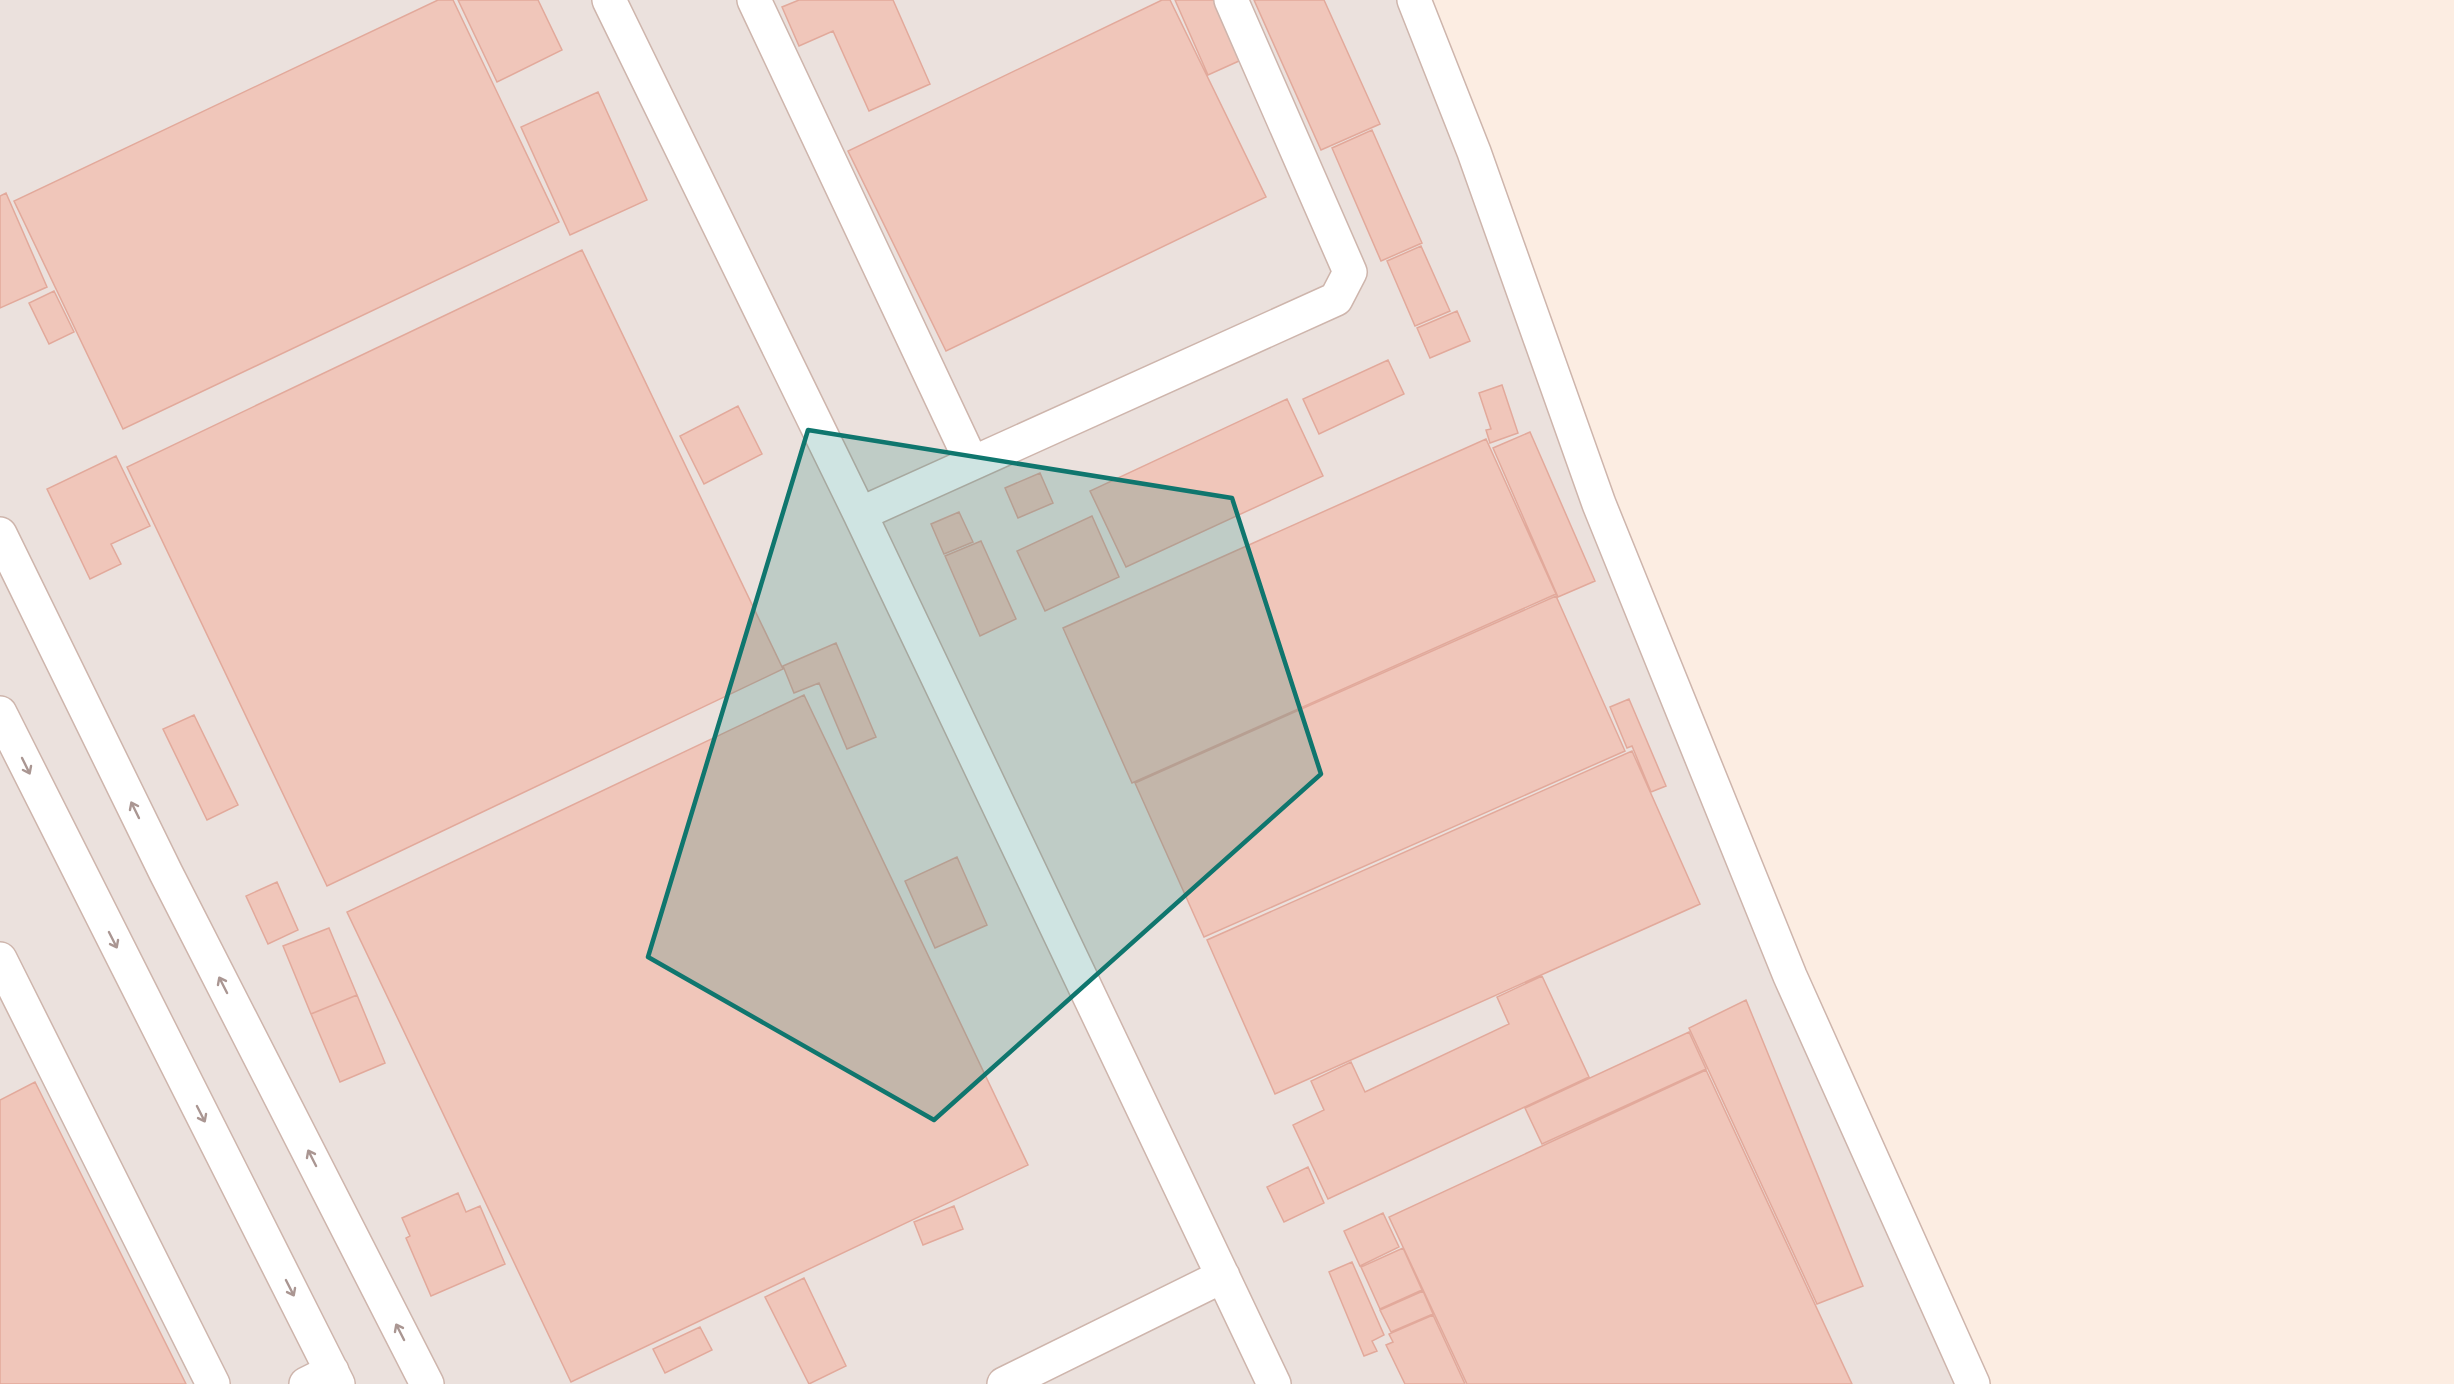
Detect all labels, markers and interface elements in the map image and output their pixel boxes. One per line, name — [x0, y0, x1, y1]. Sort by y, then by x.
one-way arrow — [21, 756, 32, 774]
one-way arrow — [129, 802, 141, 820]
one-way arrow — [108, 931, 119, 949]
one-way arrow — [217, 976, 228, 994]
one-way arrow — [196, 1105, 208, 1123]
one-way arrow — [306, 1150, 317, 1168]
one-way arrow — [284, 1279, 296, 1297]
one-way arrow — [394, 1323, 406, 1341]

